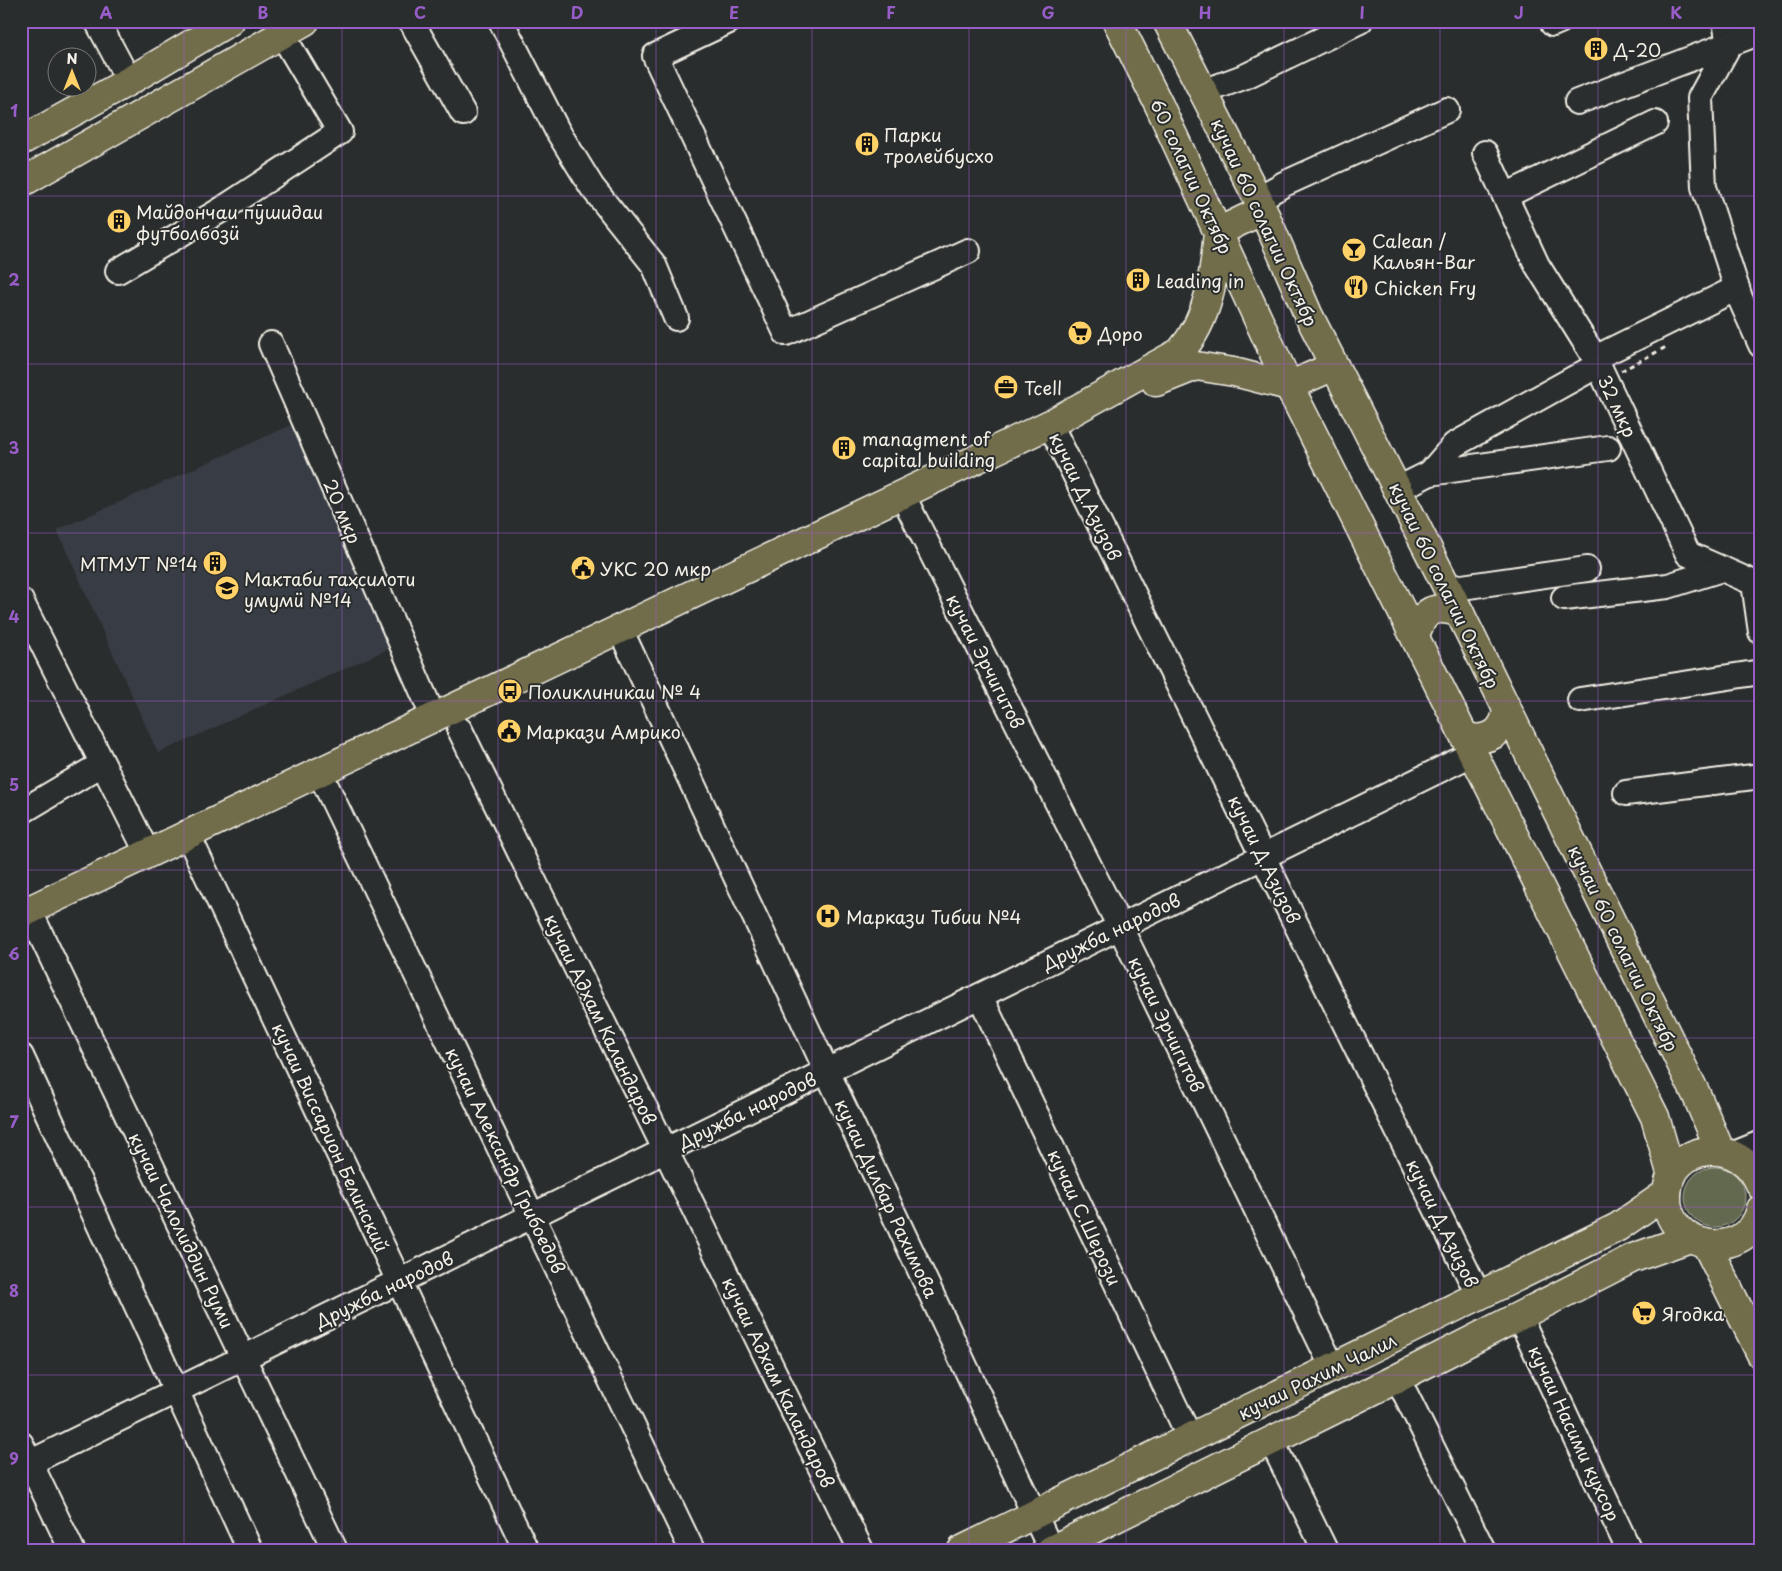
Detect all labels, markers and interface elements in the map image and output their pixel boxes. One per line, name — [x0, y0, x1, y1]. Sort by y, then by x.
text: A — [100, 0, 113, 24]
text: B — [258, 0, 269, 24]
text: C — [414, 0, 426, 24]
text: D — [571, 0, 583, 24]
text: E — [729, 0, 739, 24]
text: F — [886, 0, 896, 24]
text: G — [1041, 0, 1055, 24]
text: H — [1199, 0, 1211, 24]
text: I — [1359, 0, 1365, 24]
text: J — [1514, 0, 1524, 24]
text: K — [1670, 0, 1682, 24]
building icon: Д-20 — [1583, 36, 1609, 62]
place label: Д-20 — [1613, 36, 1661, 63]
north arrow — [48, 48, 98, 98]
text: N — [66, 48, 78, 69]
street label: 60 солагии Октябр — [1144, 94, 1240, 258]
text: 1 — [10, 98, 18, 122]
street label: кучаи 60 солагии Октябр — [1205, 113, 1325, 331]
place label: Парки тролейбусхо — [884, 121, 994, 169]
building icon: Парки тролейбусхо — [854, 131, 880, 157]
place label: Майдончаи пӯшидаи футболбозӣ — [136, 198, 323, 246]
building icon: Майдончаи пӯшидаи футболбозӣ — [106, 208, 132, 234]
place label: Calean / Кальян-Bar — [1372, 227, 1476, 275]
bar icon: Calean / Кальян-Bar — [1341, 237, 1367, 263]
text: 2 — [8, 267, 20, 291]
building icon: Leading in — [1125, 267, 1151, 293]
place label: Leading in — [1156, 267, 1244, 294]
restaurant icon: Chicken Fry — [1343, 274, 1369, 300]
place label: Chicken Fry — [1374, 274, 1476, 301]
supermarket icon: Доро — [1067, 320, 1093, 346]
place label: Доро — [1097, 320, 1143, 347]
street label: 32 мкр — [1592, 370, 1644, 442]
office icon: Tcell — [993, 374, 1019, 400]
place label: Tcell — [1024, 374, 1062, 401]
place label: managment of capital building — [862, 425, 995, 473]
street label: кучаи Д.Азизов — [1043, 427, 1129, 565]
text: 3 — [9, 435, 19, 459]
building icon: managment of capital building — [831, 435, 857, 461]
street label: 20 мкр — [317, 475, 369, 547]
street label: кучаи 60 солагии Октябр — [1383, 477, 1507, 693]
place label: МТМУТ №14 — [80, 550, 198, 577]
building icon: МТМУТ №14 — [202, 550, 228, 576]
public building icon: УКС 20 мкр — [570, 555, 596, 581]
place label: УКС 20 мкр — [600, 555, 711, 582]
place label: Мактаби таҳсилоти умумӣ №14 — [244, 565, 415, 613]
school or university icon: Мактаби таҳсилоти умумӣ №14 — [214, 575, 240, 601]
street label: кучаи Эрчигитов — [940, 589, 1032, 733]
text: 4 — [9, 604, 20, 628]
bus stop icon: Поликлиникаи № 4 — [497, 678, 523, 704]
place label: Поликлиникаи № 4 — [528, 678, 701, 705]
public building icon: Маркази Амрико — [496, 718, 522, 744]
place label: Маркази Амрико — [526, 718, 681, 745]
text: 5 — [9, 772, 19, 796]
street label: кучаи Д.Азизов — [1222, 790, 1308, 928]
street label: кучаи 60 солагии Октябр — [1562, 840, 1686, 1056]
street label: Дружба народов — [1036, 886, 1185, 977]
hospital icon: Маркази Тибии №4 — [815, 903, 841, 929]
place label: Маркази Тибии №4 — [846, 903, 1021, 930]
street label: кучаи Адхам Каландаров — [538, 909, 664, 1129]
text: 6 — [8, 941, 20, 965]
street label: кучаи Эрчигитов — [1122, 951, 1212, 1097]
street label: кучаи Виссарион Белинский — [266, 1018, 396, 1256]
street label: кучаи Александр Грибоедов — [439, 1042, 573, 1278]
street label: Дружба народов — [672, 1065, 821, 1156]
street label: кучаи Дилбар Рахимова — [829, 1094, 945, 1303]
text: 7 — [9, 1109, 19, 1133]
street label: кучаи Чалолиддин Руми — [123, 1127, 241, 1333]
street label: кучаи С.Шерози — [1042, 1144, 1128, 1290]
street label: кучаи Д.Азизов — [1400, 1154, 1486, 1292]
street label: Дружба народов — [309, 1244, 458, 1335]
street label: кучаи Адхам Каландаров — [716, 1272, 842, 1492]
text: 8 — [9, 1278, 19, 1302]
supermarket icon: Ягодка — [1631, 1300, 1657, 1326]
place label: Ягодка — [1662, 1300, 1725, 1327]
street label: кучаи Рахим Чалил — [1233, 1326, 1401, 1426]
street label: кучаи Насими кухсор — [1522, 1341, 1628, 1525]
text: 9 — [9, 1446, 19, 1470]

